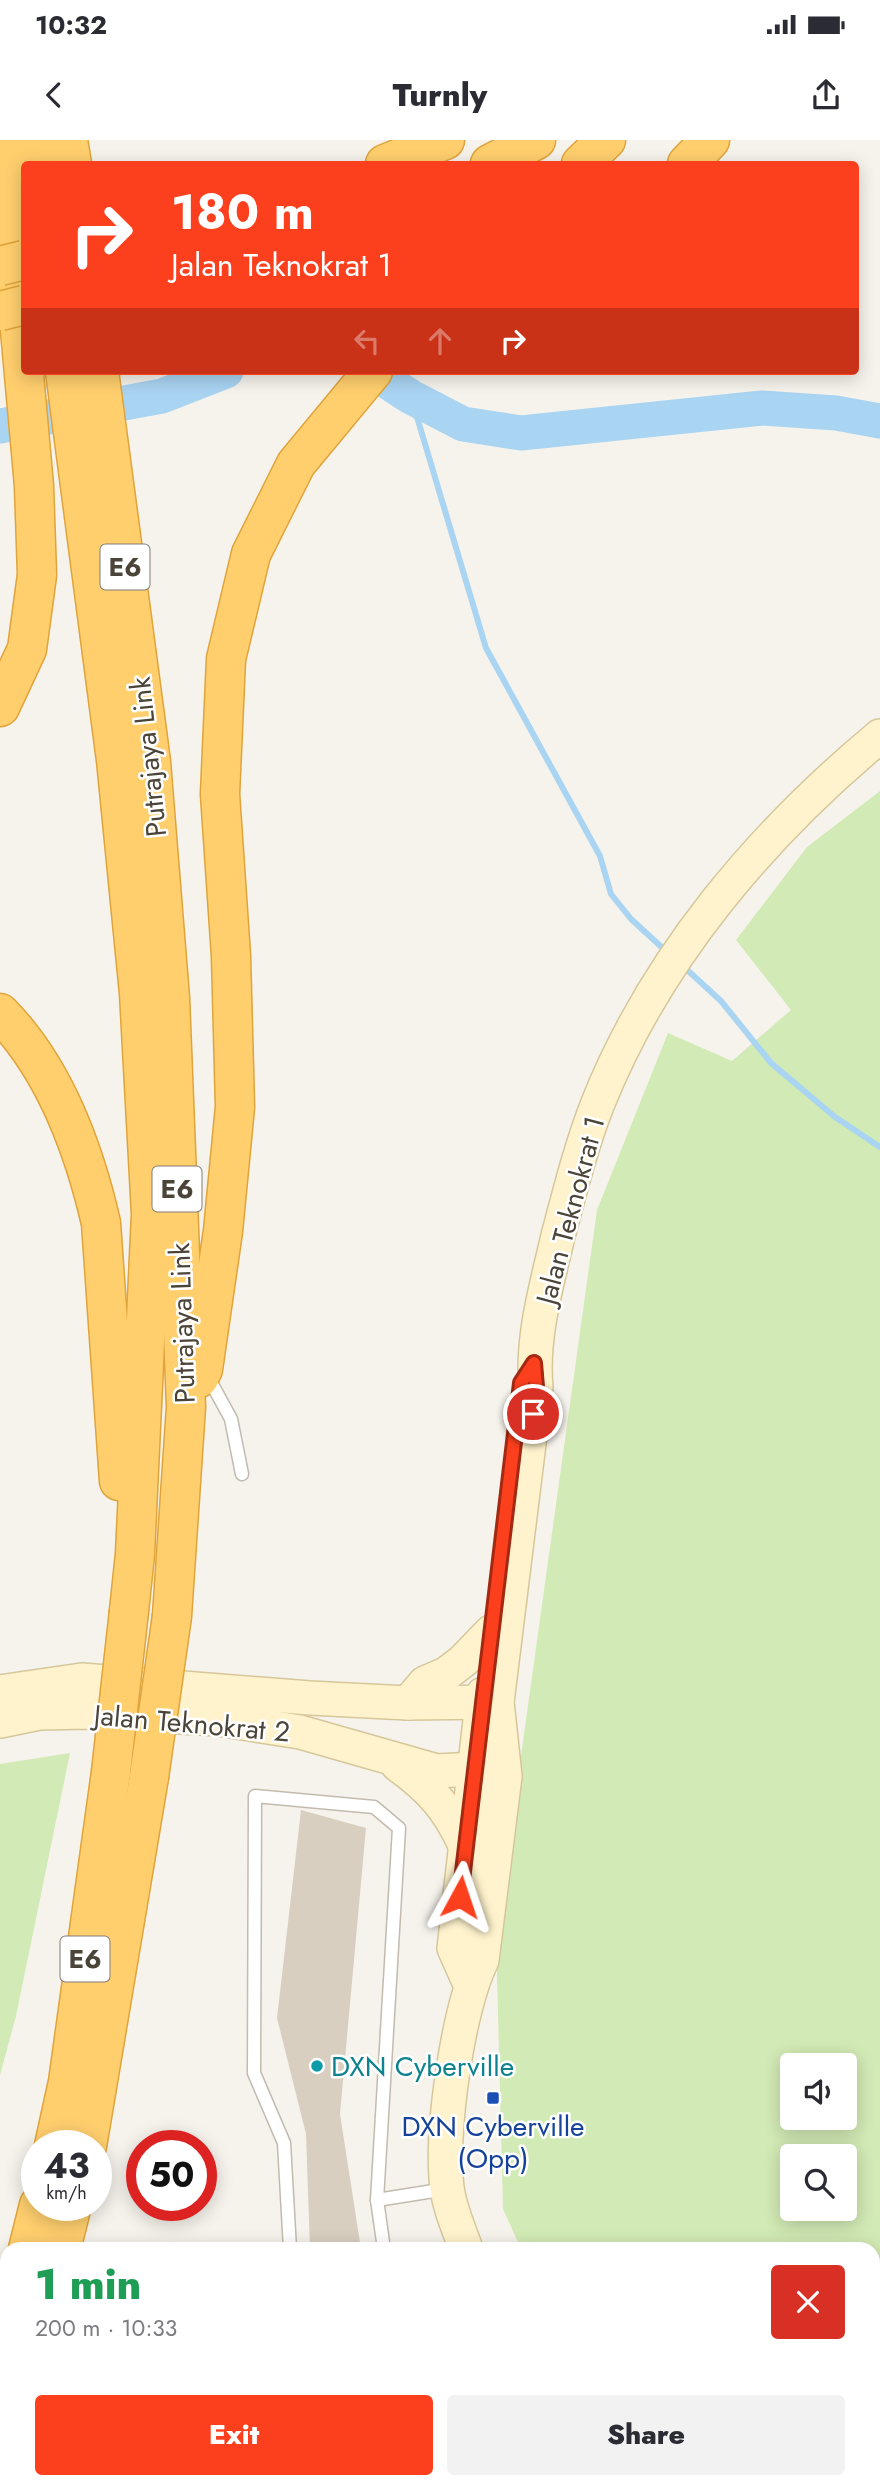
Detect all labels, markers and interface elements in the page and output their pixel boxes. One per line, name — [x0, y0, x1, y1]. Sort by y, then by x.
text: 10:32 — [35, 6, 107, 44]
text: Turnly — [393, 72, 487, 118]
icon: back — [35, 76, 73, 114]
icon: share — [807, 76, 845, 114]
text: 180 m — [171, 177, 314, 247]
icon: right — [56, 189, 147, 280]
text: Jalan Teknokrat 1 — [171, 242, 392, 288]
icon: left — [348, 322, 386, 360]
icon: ahead — [421, 322, 459, 360]
icon: right — [494, 322, 532, 360]
road number: E6 — [100, 544, 150, 589]
street label: Putrajaya Link — [120, 674, 177, 839]
street label: Jalan Teknokrat 1 — [525, 1111, 615, 1313]
road number: E6 — [152, 1166, 202, 1212]
street label: Putrajaya Link — [159, 1241, 206, 1404]
pin — [503, 1384, 563, 1444]
icon: arrive — [514, 1395, 552, 1433]
street label: Jalan Teknokrat 2 — [88, 1694, 292, 1752]
position arrow — [423, 1860, 497, 1934]
road number: E6 — [60, 1936, 110, 1982]
place label: DXN Cyberville — [331, 2046, 514, 2087]
map controls — [780, 2053, 857, 2221]
button: sound — [780, 2053, 857, 2130]
marker: DXN Cyberville — [309, 2058, 325, 2074]
marker: DXN Cyberville (Opp) — [485, 2090, 501, 2106]
place label: DXN Cyberville (Opp) — [401, 2106, 585, 2179]
speed limit sign: 50 — [126, 2130, 217, 2221]
text: 43 — [43, 2141, 90, 2191]
button: search — [780, 2144, 857, 2221]
text: km/h — [46, 2180, 87, 2206]
text: 1 min — [35, 2254, 141, 2315]
button: close — [771, 2265, 845, 2339]
text: 200 m · 10:33 — [35, 2311, 177, 2345]
button: Exit — [35, 2395, 433, 2475]
button: Share — [447, 2395, 845, 2475]

